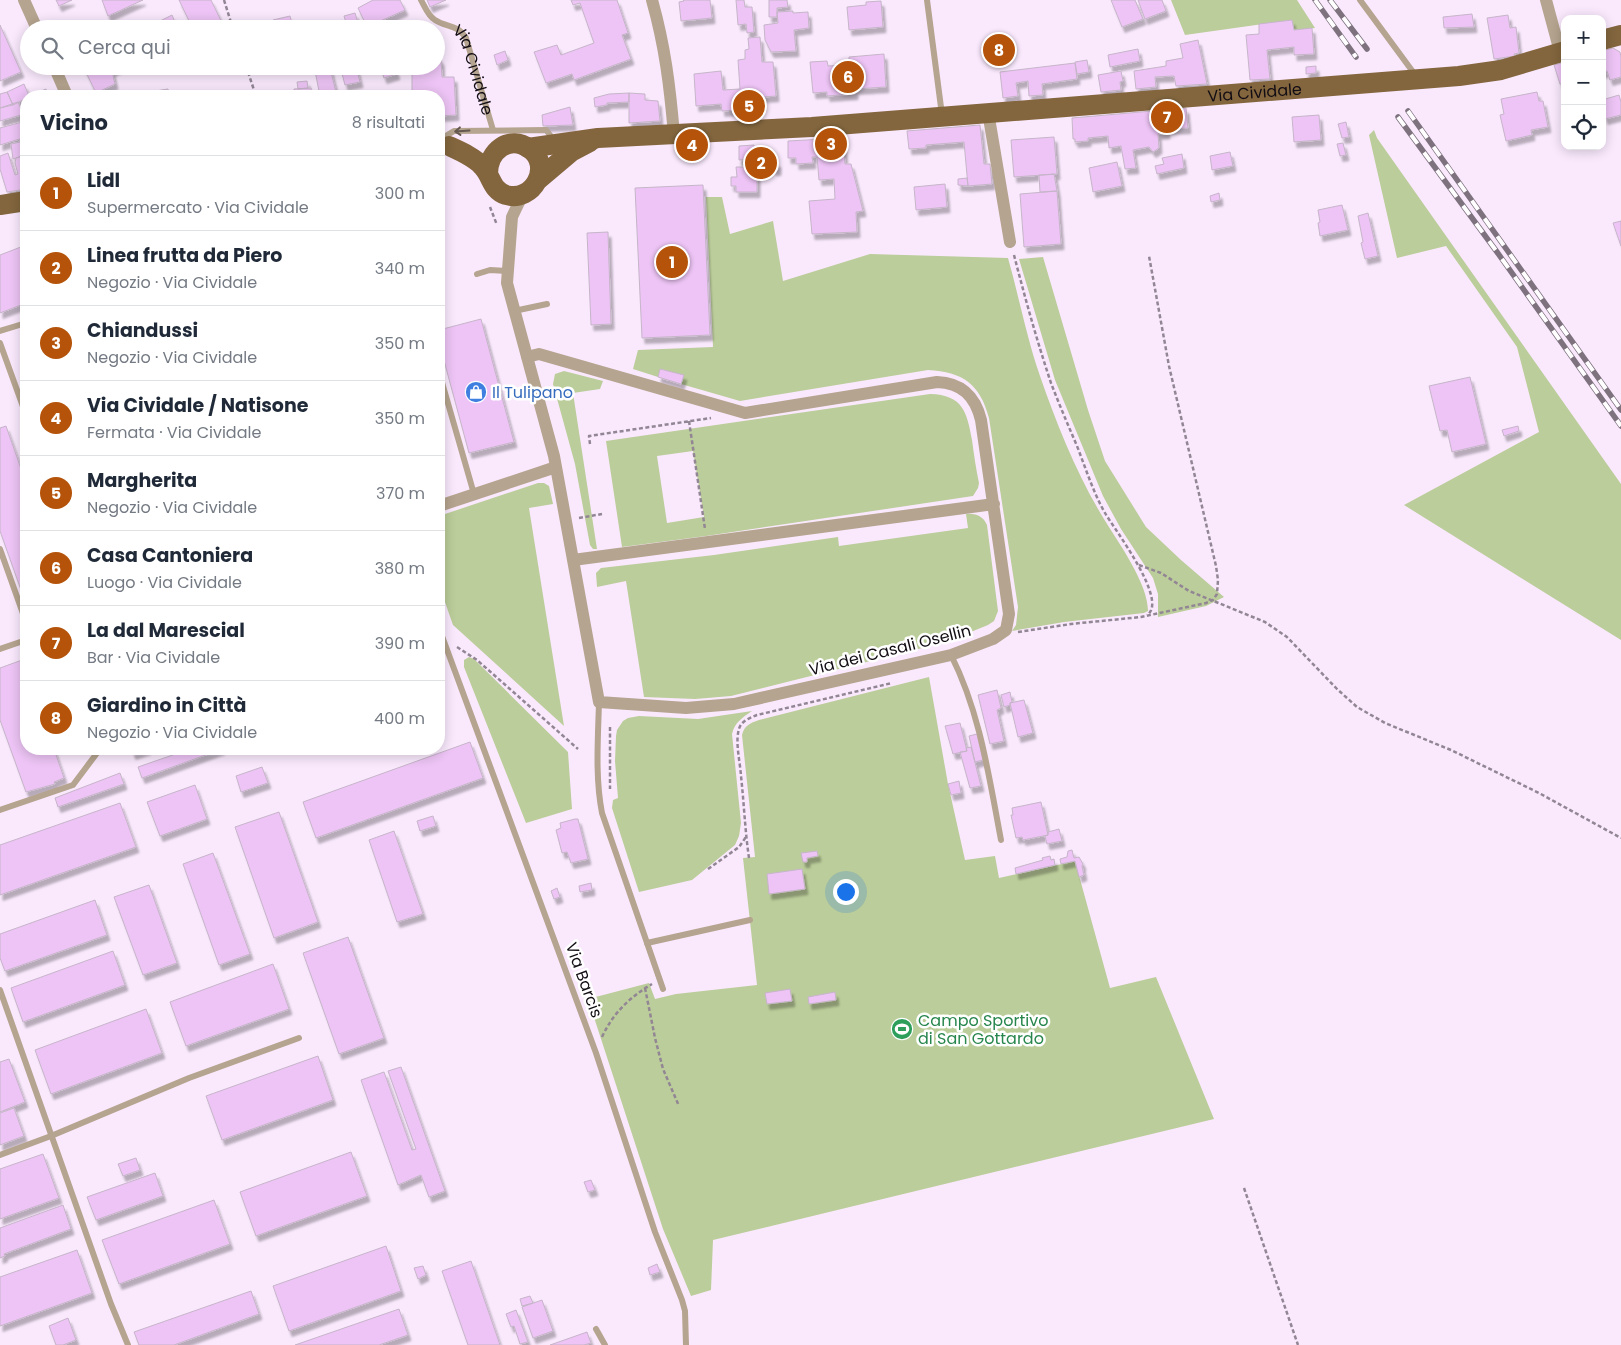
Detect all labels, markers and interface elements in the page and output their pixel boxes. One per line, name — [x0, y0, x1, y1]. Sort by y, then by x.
map controls — [1561, 15, 1606, 150]
button: + — [1561, 15, 1606, 60]
street label: Via Cividale — [448, 19, 500, 118]
search box — [20, 20, 445, 75]
pin: 8 — [983, 31, 1015, 69]
icon: search — [38, 34, 66, 62]
text: Cerca qui — [78, 34, 171, 61]
pin: 6 — [832, 58, 864, 96]
button: − — [1561, 60, 1606, 105]
street label: Via Cividale — [1207, 77, 1303, 107]
pin: 5 — [733, 87, 765, 125]
pin: 7 — [1151, 98, 1183, 136]
button: locate — [1561, 105, 1606, 150]
text: Vicino — [40, 108, 108, 137]
text: 8 risultati — [352, 111, 425, 134]
pin: 3 — [815, 125, 847, 163]
one-way arrow — [454, 126, 470, 136]
pin: 4 — [676, 126, 708, 164]
pin: 2 — [745, 144, 777, 182]
text: Lidl — [87, 167, 120, 194]
text: 1 — [53, 182, 59, 205]
text: 300 m — [375, 182, 425, 205]
text: Supermercato · Via Cividale — [87, 196, 309, 219]
text: Linea frutta da Piero — [87, 242, 282, 269]
pin: 1 — [656, 243, 688, 281]
text: 2 — [51, 257, 61, 280]
text: 340 m — [375, 257, 425, 280]
text: Negozio · Via Cividale — [87, 271, 257, 294]
text: Chiandussi — [87, 317, 198, 344]
text: 3 — [51, 332, 61, 355]
text: 350 m — [375, 332, 425, 355]
text: Negozio · Via Cividale — [87, 346, 257, 369]
shop icon: Il Tulipano — [464, 380, 488, 404]
place label: Il Tulipano — [492, 381, 573, 404]
text: Via Cividale / Natisone — [87, 392, 308, 419]
text: 4 — [51, 407, 61, 430]
text: 350 m — [375, 407, 425, 430]
text: Fermata · Via Cividale — [87, 421, 261, 444]
text: Margherita — [87, 467, 197, 494]
text: 5 — [51, 482, 61, 505]
text: 370 m — [376, 482, 425, 505]
text: Negozio · Via Cividale — [87, 496, 257, 519]
text: Casa Cantoniera — [87, 542, 253, 569]
text: 6 — [51, 557, 61, 580]
text: 380 m — [375, 557, 425, 580]
text: Luogo · Via Cividale — [87, 571, 242, 594]
text: La dal Marescial — [87, 617, 245, 644]
street label: Via dei Casali Osellin — [807, 619, 973, 681]
text: 7 — [52, 632, 60, 655]
text: 390 m — [375, 632, 425, 655]
text: Bar · Via Cividale — [87, 646, 220, 669]
text: Giardino in Città — [87, 692, 246, 719]
text: 8 — [51, 707, 61, 730]
text: 400 m — [374, 707, 425, 730]
text: Negozio · Via Cividale — [87, 721, 257, 744]
your location — [833, 879, 859, 905]
street label: Via Barcis — [560, 939, 608, 1021]
place label: Campo Sportivo di San Gottardo — [918, 1009, 1048, 1050]
sports icon: Campo Sportivo di San Gottardo — [890, 1017, 914, 1041]

